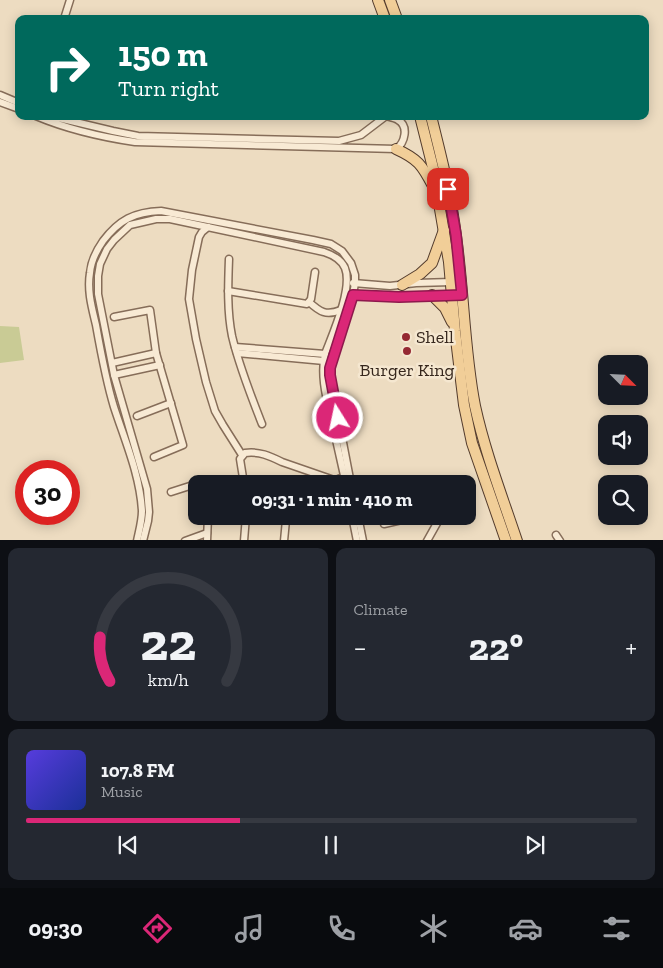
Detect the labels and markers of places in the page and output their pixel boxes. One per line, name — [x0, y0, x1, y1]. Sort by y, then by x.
pin — [427, 168, 469, 210]
place label: Shell — [416, 326, 454, 348]
marker: Shell — [400, 331, 412, 343]
marker: Burger King — [401, 345, 413, 357]
place label: Burger King — [360, 359, 455, 381]

